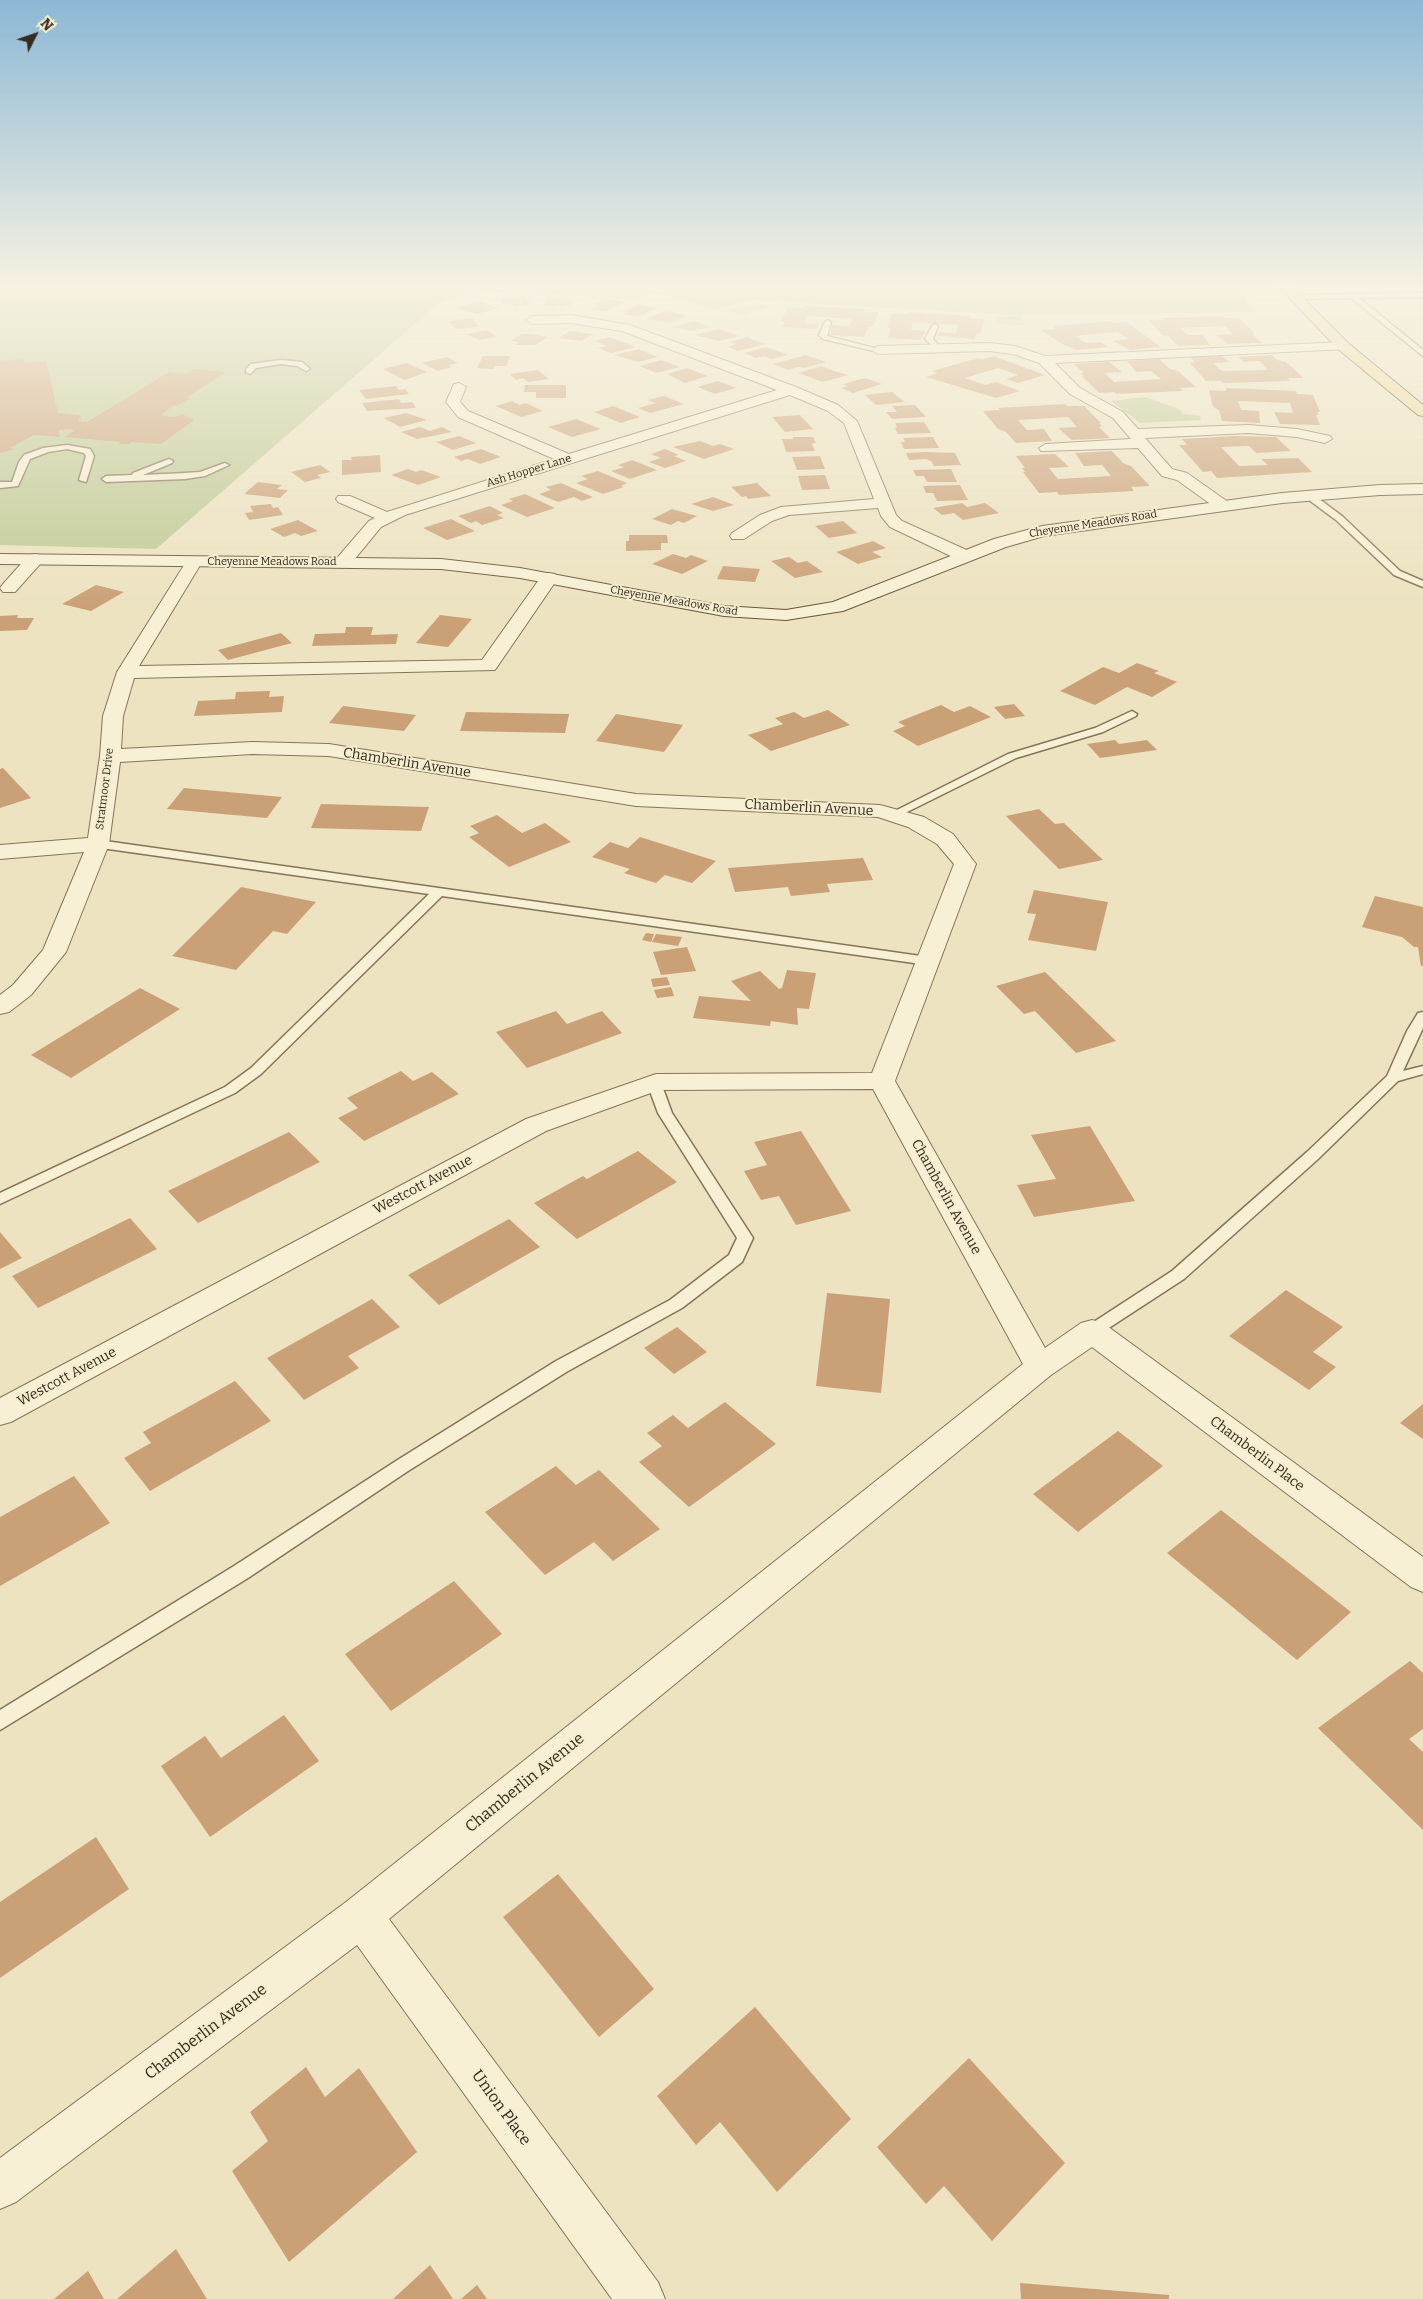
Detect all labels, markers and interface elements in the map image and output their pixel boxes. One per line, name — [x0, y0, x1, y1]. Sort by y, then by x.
north arrow — [10, 10, 60, 60]
text: N — [37, 15, 57, 34]
street label: Ash Hopper Lane — [485, 452, 573, 490]
street label: Cheyenne Meadows Road — [1028, 507, 1158, 541]
street label: Cheyenne Meadows Road — [207, 555, 337, 569]
street label: Cheyenne Meadows Road — [609, 583, 739, 619]
street label: Chamberlin Avenue — [342, 745, 472, 781]
street label: Stratmoor Drive — [93, 747, 117, 831]
street label: Chamberlin Avenue — [744, 796, 874, 820]
street label: Chamberlin Avenue — [907, 1136, 985, 1258]
street label: Westcott Avenue — [371, 1152, 475, 1218]
street label: Westcott Avenue — [15, 1344, 119, 1410]
street label: Chamberlin Place — [1206, 1413, 1308, 1495]
street label: Chamberlin Avenue — [462, 1729, 588, 1837]
street label: Chamberlin Avenue — [141, 1980, 271, 2084]
street label: Union Place — [467, 2067, 535, 2149]

